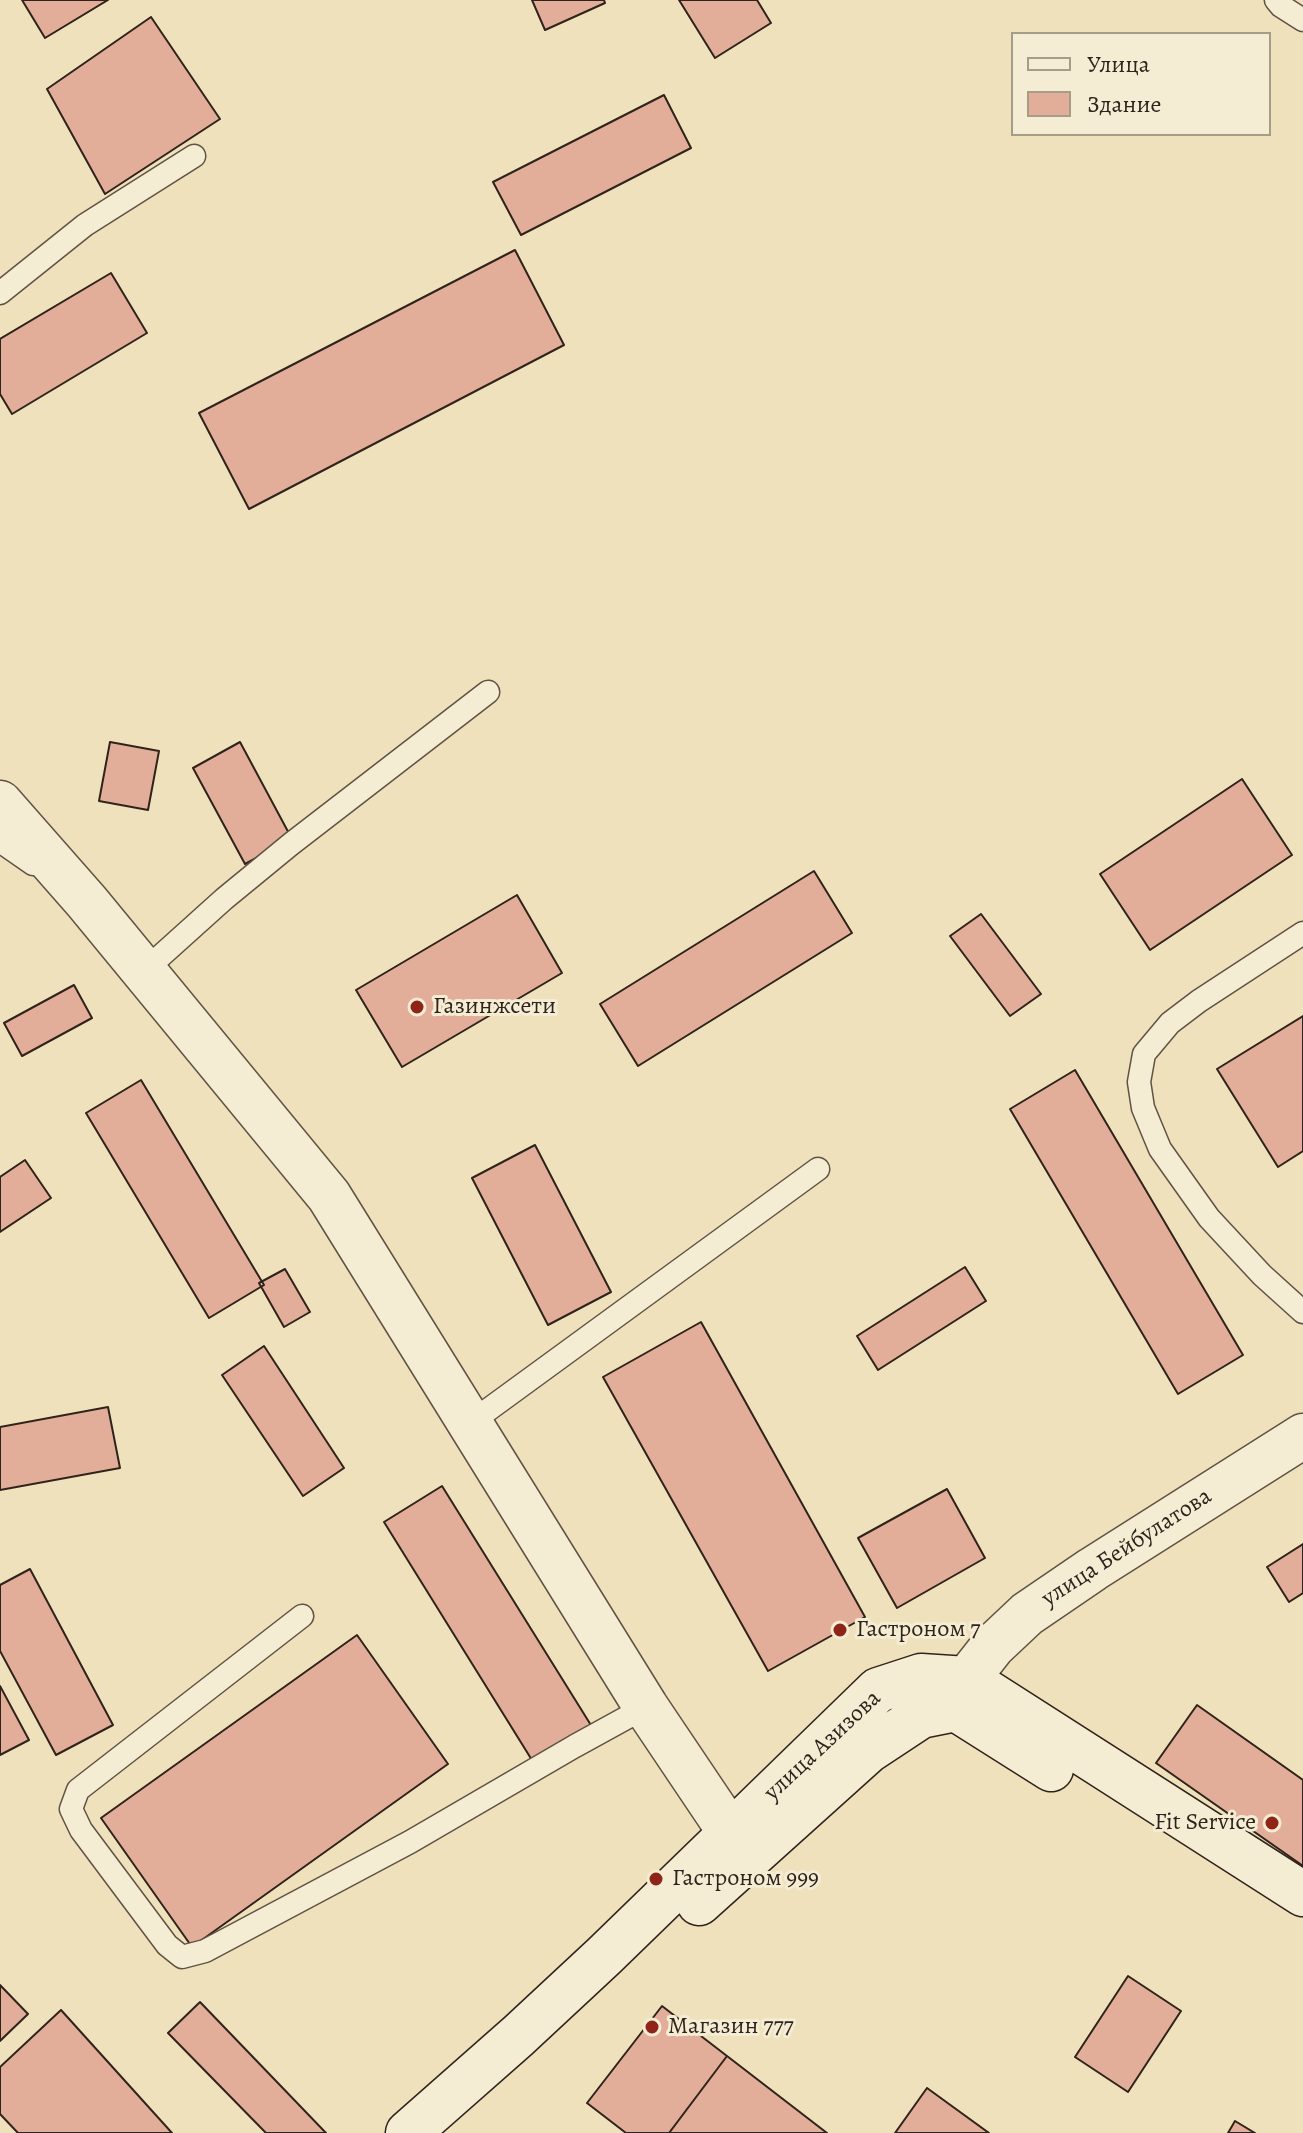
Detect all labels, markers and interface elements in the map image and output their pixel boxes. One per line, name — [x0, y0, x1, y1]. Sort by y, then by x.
legend — [1011, 32, 1271, 136]
text: Улица — [1087, 48, 1150, 80]
text: Здание — [1087, 88, 1162, 120]
place label: Газинжсети — [433, 993, 556, 1021]
marker: Газинжсети — [408, 998, 426, 1016]
street label: улица Бейбулатова — [1037, 1482, 1217, 1614]
place label: Гастроном 7 — [856, 1616, 980, 1644]
marker: Гастроном 7 — [831, 1621, 849, 1639]
street label: улица Азизова — [759, 1685, 887, 1807]
place label: Fit Service — [1154, 1809, 1256, 1837]
marker: Fit Service — [1263, 1814, 1281, 1832]
place label: Гастроном 999 — [672, 1865, 819, 1893]
marker: Гастроном 999 — [647, 1870, 665, 1888]
place label: Магазин 777 — [668, 2013, 794, 2041]
marker: Магазин 777 — [643, 2018, 661, 2036]

